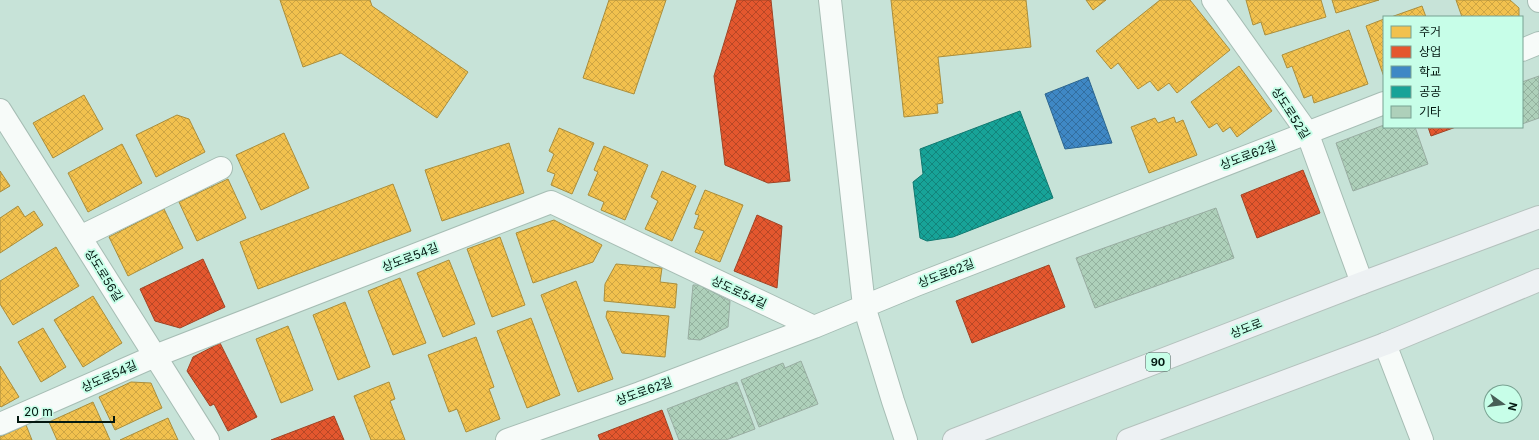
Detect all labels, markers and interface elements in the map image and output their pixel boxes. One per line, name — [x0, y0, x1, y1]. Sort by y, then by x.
legend — [1383, 16, 1523, 128]
text: 주거 — [1419, 24, 1441, 39]
text: 상업 — [1419, 44, 1441, 59]
text: 학교 — [1419, 64, 1441, 79]
street label: 상도로52길 — [1269, 84, 1313, 142]
text: 공공 — [1419, 84, 1441, 99]
text: 기타 — [1419, 104, 1441, 119]
street label: 상도로62길 — [1218, 137, 1278, 173]
street label: 상도로54길 — [380, 239, 440, 275]
street label: 상도로56길 — [82, 246, 126, 304]
street label: 상도로62길 — [916, 255, 976, 291]
street label: 상도로54길 — [709, 273, 769, 311]
street label: 상도로 — [1228, 315, 1264, 341]
road number: 90 — [1146, 353, 1170, 371]
street label: 상도로54길 — [79, 357, 139, 395]
street label: 상도로62길 — [614, 374, 674, 408]
north arrow — [1483, 384, 1523, 424]
scale bar — [18, 398, 114, 424]
text: N — [1505, 401, 1521, 412]
text: 20 m — [24, 404, 53, 419]

